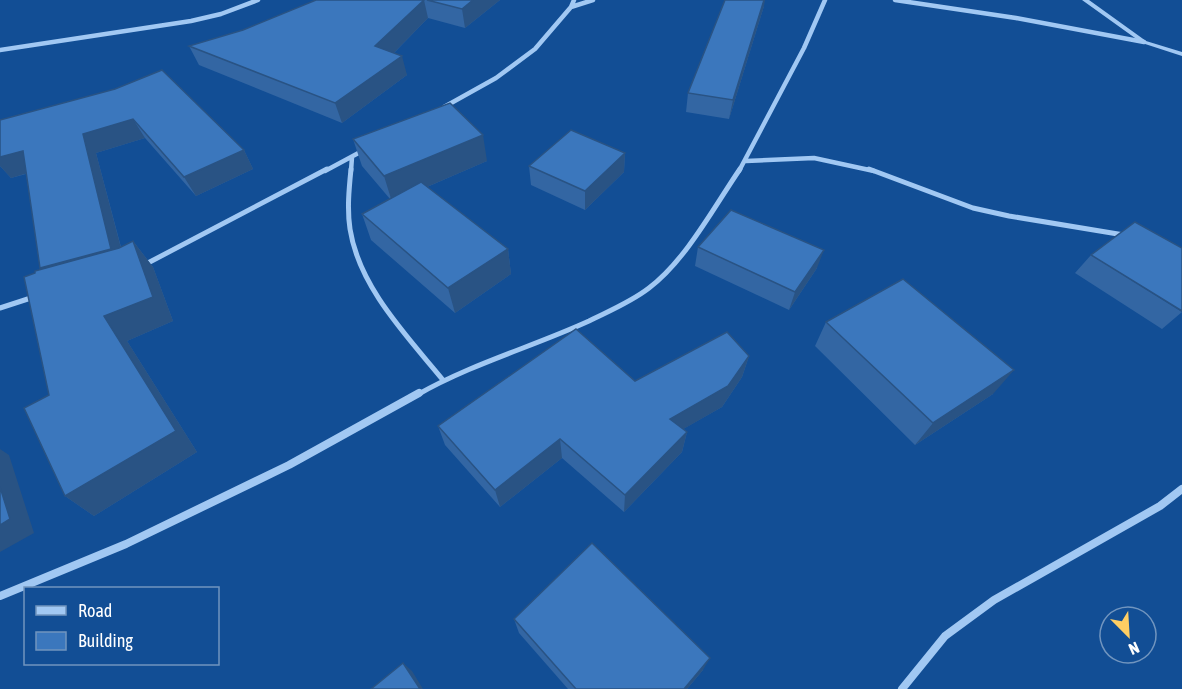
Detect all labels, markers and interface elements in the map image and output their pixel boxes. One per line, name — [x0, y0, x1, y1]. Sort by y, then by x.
legend — [24, 587, 219, 665]
text: Road — [78, 600, 112, 621]
north arrow — [1098, 605, 1158, 665]
text: Building — [78, 630, 133, 651]
text: N — [1126, 639, 1142, 659]

